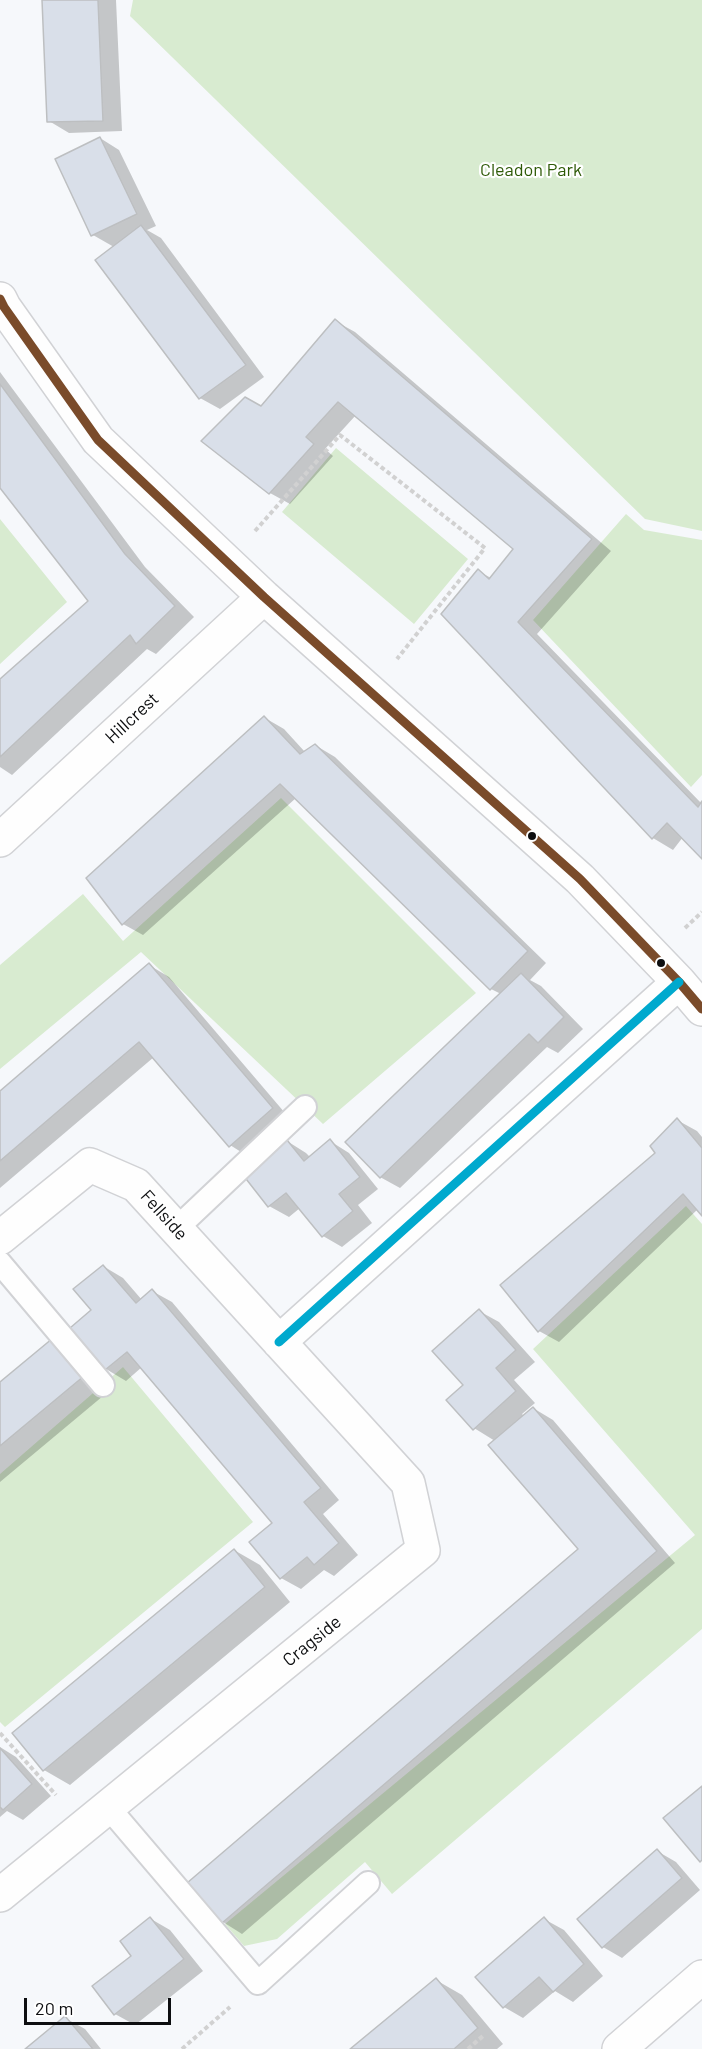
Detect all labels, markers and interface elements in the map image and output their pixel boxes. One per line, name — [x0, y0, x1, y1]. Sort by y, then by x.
park label: Cleadon Park — [480, 159, 582, 181]
street label: Hillcrest — [101, 688, 163, 748]
unlabelled marker — [526, 830, 538, 842]
unlabelled marker — [655, 957, 667, 969]
street label: Fellside — [136, 1185, 192, 1245]
street label: Cragside — [278, 1611, 346, 1671]
scale bar — [27, 1986, 174, 2024]
text: 20 m — [35, 1997, 73, 2019]

